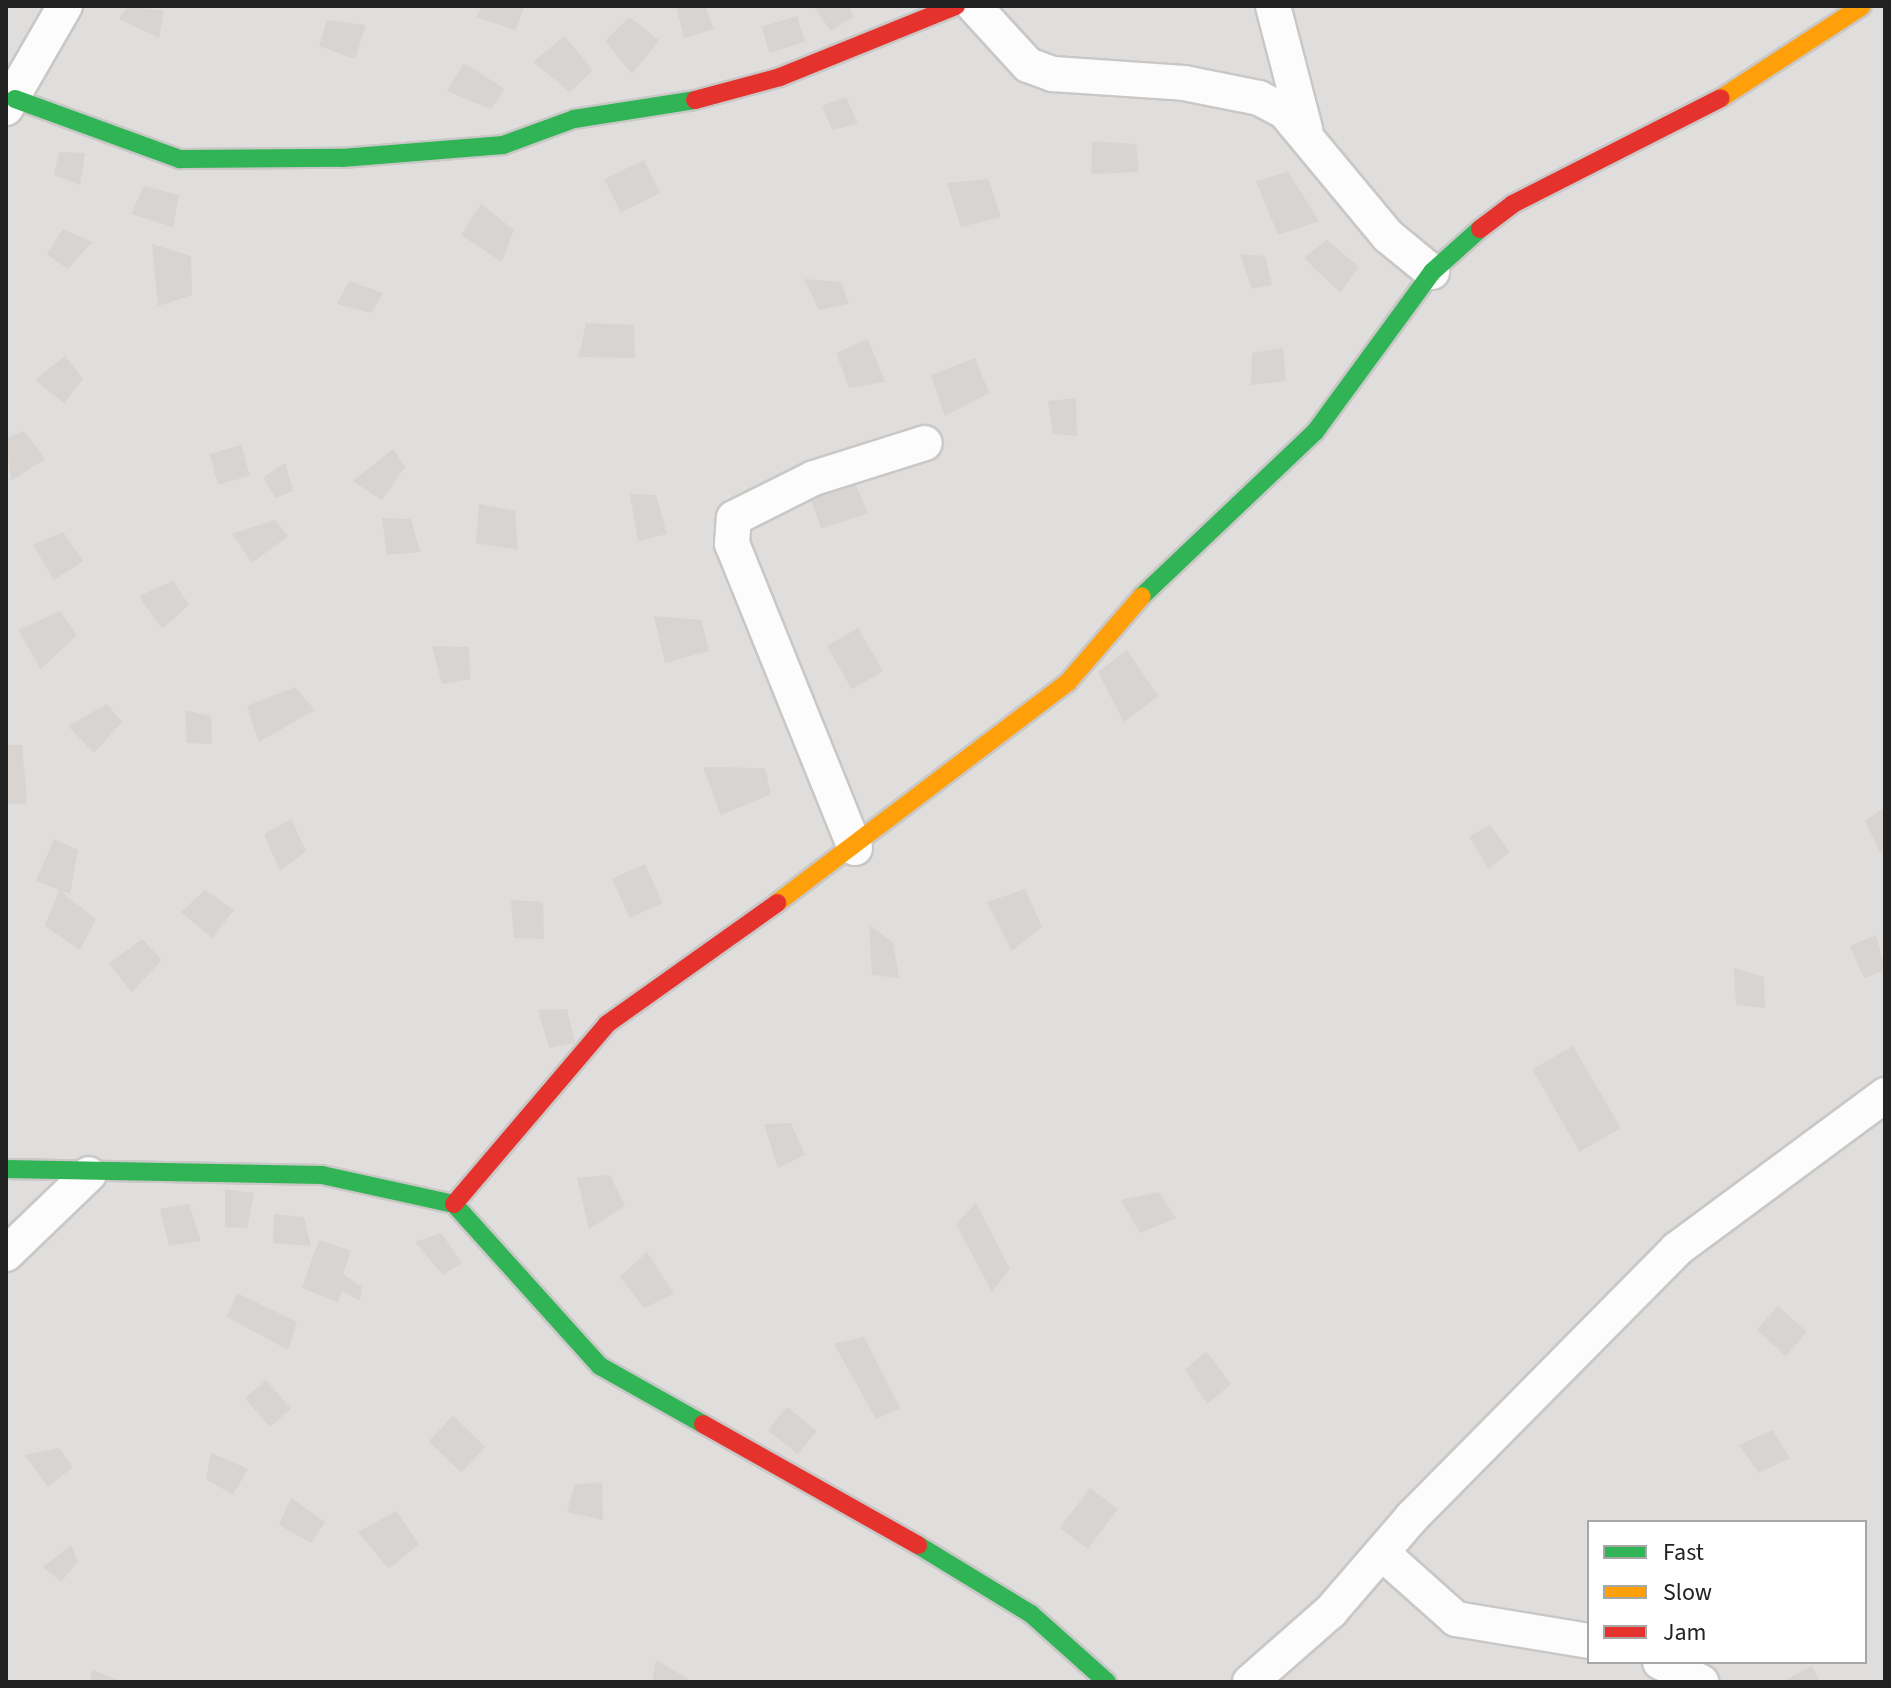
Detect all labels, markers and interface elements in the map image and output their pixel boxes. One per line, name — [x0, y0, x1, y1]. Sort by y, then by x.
legend — [1587, 1520, 1867, 1664]
text: Fast — [1663, 1535, 1704, 1570]
text: Slow — [1663, 1575, 1712, 1610]
text: Jam — [1663, 1615, 1707, 1650]

